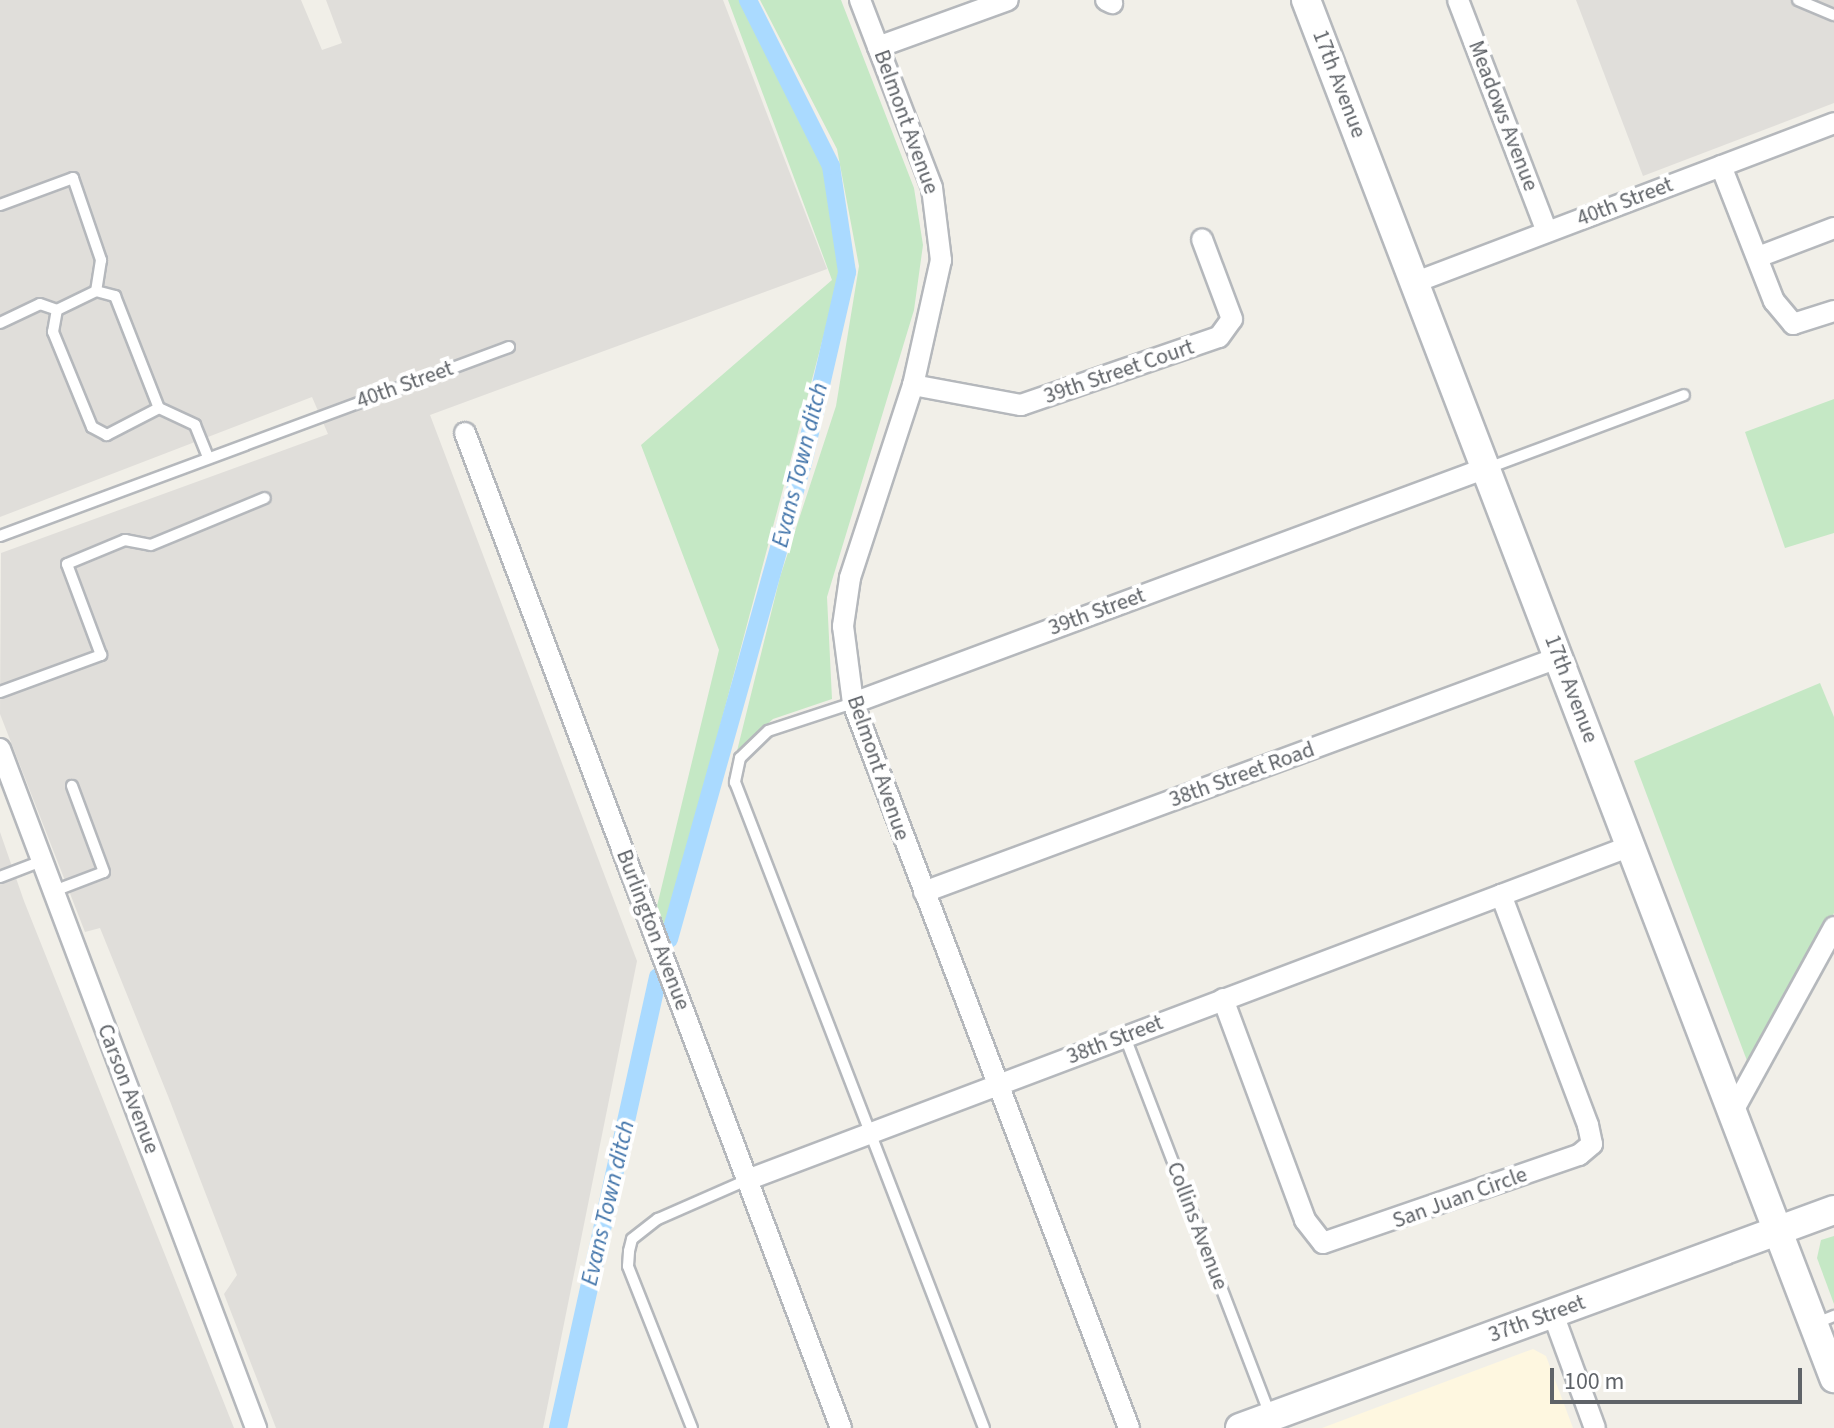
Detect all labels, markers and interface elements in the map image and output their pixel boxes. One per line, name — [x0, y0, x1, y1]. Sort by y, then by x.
street label: 17th Avenue — [1306, 26, 1372, 142]
street label: Meadows Avenue — [1462, 37, 1544, 195]
street label: Belmont Avenue — [868, 46, 944, 198]
street label: 40th Street — [1573, 172, 1677, 232]
street label: 39th Street Court — [1041, 334, 1197, 410]
street label: 40th Street — [353, 355, 457, 415]
water label: Evans Town ditch — [766, 380, 834, 550]
street label: 39th Street — [1045, 582, 1149, 642]
street label: 17th Avenue — [1538, 631, 1604, 747]
street label: Belmont Avenue — [841, 692, 915, 844]
street label: 38th Street Road — [1166, 737, 1318, 813]
street label: Burlington Avenue — [610, 846, 696, 1014]
street label: 38th Street — [1063, 1010, 1167, 1070]
street label: Carson Avenue — [91, 1021, 165, 1157]
water label: Evans Town ditch — [575, 1118, 641, 1288]
street label: Collins Avenue — [1161, 1158, 1233, 1294]
street label: San Juan Circle — [1389, 1161, 1531, 1235]
street label: 37th Street — [1485, 1289, 1589, 1349]
scale bar — [1554, 1352, 1806, 1402]
text: 100 m — [1564, 1364, 1624, 1399]

